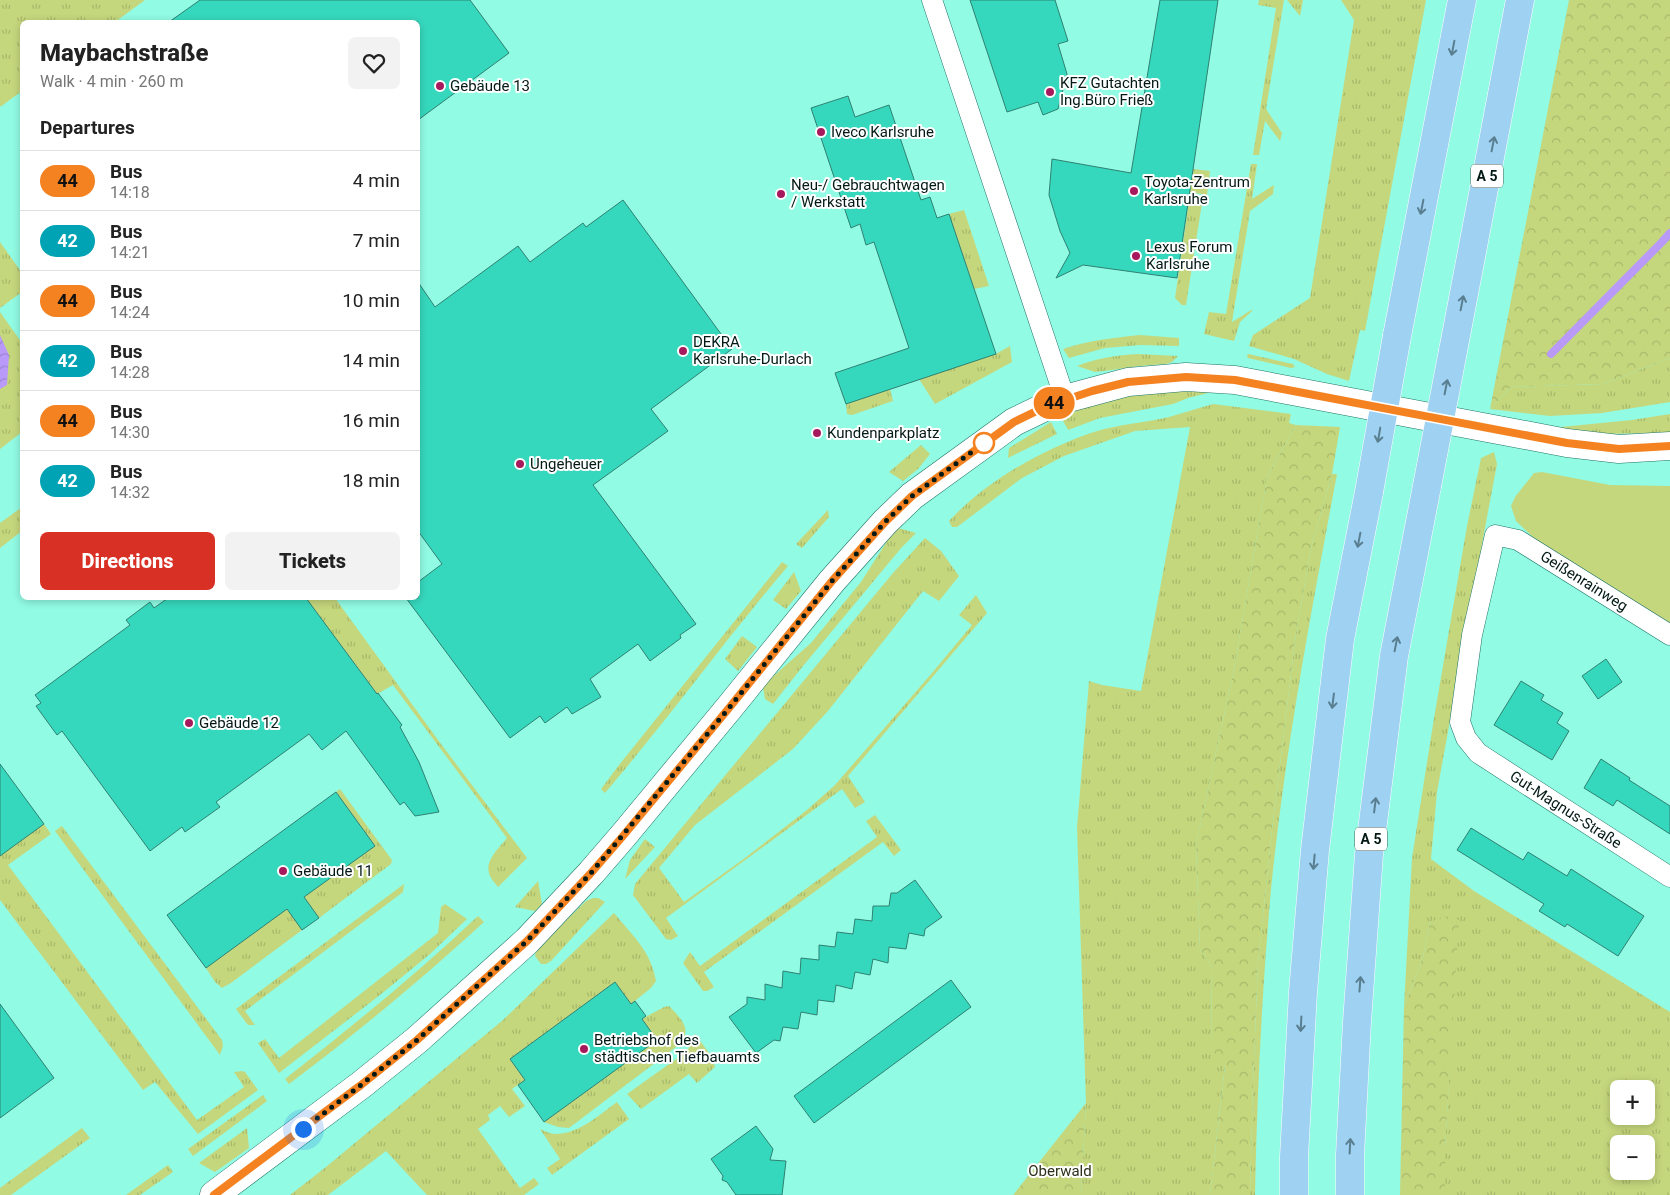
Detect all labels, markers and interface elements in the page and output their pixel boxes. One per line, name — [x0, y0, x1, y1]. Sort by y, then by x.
button: heart — [348, 37, 400, 89]
text: Maybachstraße — [40, 39, 208, 67]
one-way arrow — [1447, 39, 1457, 55]
text: Walk · 4 min · 260 m — [40, 72, 184, 91]
place label: KFZ Gutachten Ing.Büro Frieß — [1060, 74, 1159, 109]
place label: Gebäude 13 — [450, 77, 530, 95]
marker: Gebäude 13 — [434, 80, 446, 92]
marker: KFZ Gutachten Ing.Büro Frieß — [1044, 86, 1056, 98]
text: Departures — [40, 116, 135, 139]
place label: Iveco Karlsruhe — [831, 123, 934, 141]
marker: Iveco Karlsruhe — [815, 126, 827, 138]
one-way arrow — [1489, 136, 1498, 152]
text: Bus — [110, 160, 143, 183]
road number: A 5 — [1471, 165, 1503, 188]
text: 4 min — [353, 169, 400, 192]
text: 44 — [57, 170, 78, 191]
place label: Toyota-Zentrum Karlsruhe — [1144, 173, 1250, 208]
place label: Neu-/ Gebrauchtwagen / Werkstatt — [791, 176, 945, 211]
text: 14:18 — [110, 183, 150, 202]
marker: Toyota-Zentrum Karlsruhe — [1128, 185, 1140, 197]
marker: Neu-/ Gebrauchtwagen / Werkstatt — [775, 188, 787, 200]
one-way arrow — [1416, 199, 1426, 215]
text: Bus — [110, 220, 143, 243]
text: 7 min — [353, 229, 400, 252]
text: 42 — [57, 230, 78, 251]
place label: Lexus Forum Karlsruhe — [1146, 238, 1232, 273]
text: 14:21 — [110, 243, 150, 262]
marker: Lexus Forum Karlsruhe — [1130, 250, 1142, 262]
text: Bus — [110, 280, 143, 303]
text: 10 min — [342, 289, 400, 312]
text: 44 — [57, 290, 78, 311]
one-way arrow — [1458, 296, 1468, 312]
text: 14:24 — [110, 303, 150, 322]
place label: DEKRA Karlsruhe-Durlach — [693, 333, 812, 368]
text: Bus — [110, 340, 143, 363]
marker: DEKRA Karlsruhe-Durlach — [677, 345, 689, 357]
text: 14 min — [342, 349, 400, 372]
text: 42 — [57, 350, 78, 371]
text: 14:28 — [110, 363, 150, 382]
one-way arrow — [1442, 379, 1451, 395]
line badge: 44 — [1032, 387, 1076, 419]
text: 44 — [1044, 392, 1064, 413]
text: Bus — [110, 400, 143, 423]
text: 16 min — [342, 409, 400, 432]
text: 44 — [57, 410, 78, 431]
text: 14:30 — [110, 423, 150, 442]
place label: Kundenparkplatz — [827, 424, 939, 442]
marker: Kundenparkplatz — [811, 427, 823, 439]
one-way arrow — [1374, 427, 1383, 443]
unlabelled marker — [973, 432, 995, 454]
place label: Ungeheuer — [530, 455, 602, 473]
marker: Ungeheuer — [514, 458, 526, 470]
text: Bus — [110, 460, 143, 483]
text: 18 min — [342, 469, 400, 492]
text: 42 — [57, 470, 78, 491]
text: 14:32 — [110, 483, 150, 502]
button: Directions — [40, 532, 215, 590]
button: Tickets — [225, 532, 400, 590]
one-way arrow — [1354, 532, 1364, 548]
street label: Geißenrainweg — [1537, 547, 1631, 615]
one-way arrow — [1392, 636, 1401, 652]
one-way arrow — [1328, 692, 1338, 708]
place label: Gebäude 12 — [199, 714, 279, 732]
marker: Gebäude 12 — [183, 717, 195, 729]
street label: Gut-Magnus-Straße — [1507, 767, 1625, 852]
one-way arrow — [1371, 797, 1381, 813]
road number: A 5 — [1355, 828, 1387, 851]
one-way arrow — [1309, 854, 1319, 870]
place label: Gebäude 11 — [293, 862, 373, 880]
marker: Gebäude 11 — [277, 865, 289, 877]
one-way arrow — [1355, 976, 1364, 992]
one-way arrow — [1296, 1016, 1305, 1032]
place label: Betriebshof des städtischen Tiefbauamts — [594, 1031, 760, 1066]
marker: Betriebshof des städtischen Tiefbauamts — [578, 1043, 590, 1055]
map controls — [1610, 1080, 1655, 1180]
button: + — [1610, 1080, 1655, 1125]
your location — [291, 1117, 316, 1142]
button: − — [1610, 1135, 1655, 1180]
one-way arrow — [1346, 1139, 1355, 1155]
park label: Oberwald — [1028, 1162, 1092, 1180]

